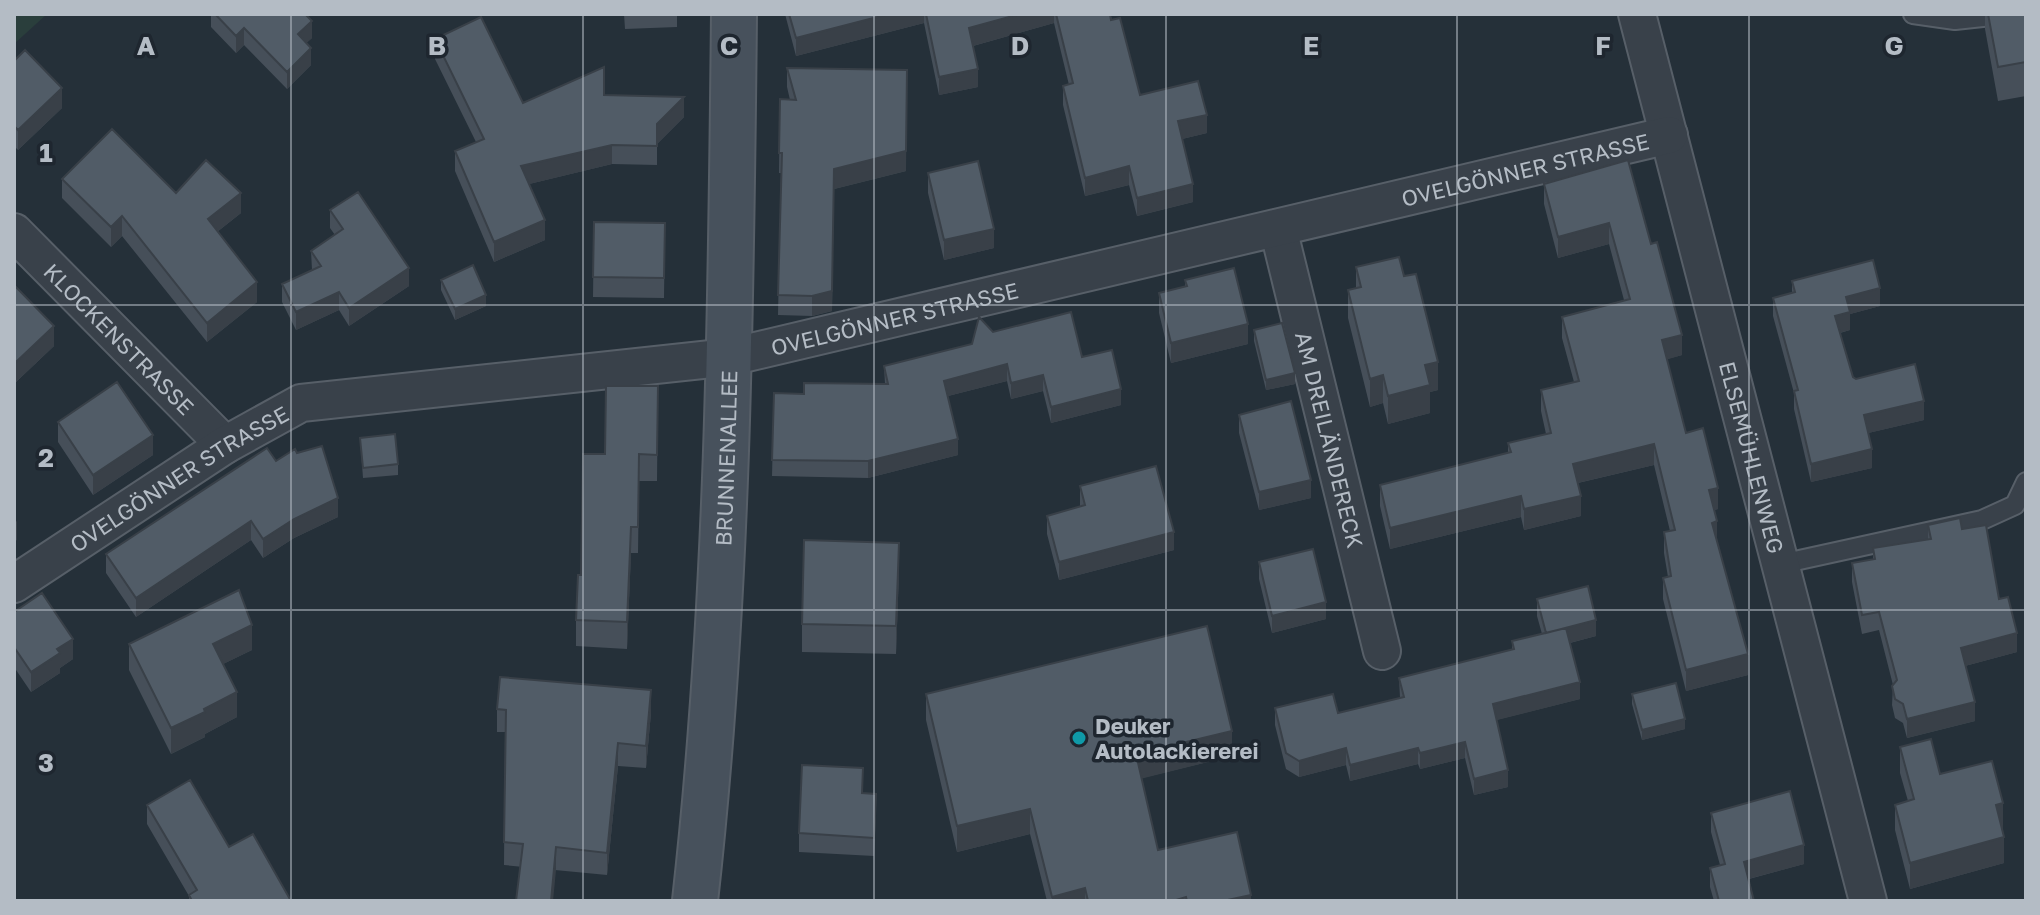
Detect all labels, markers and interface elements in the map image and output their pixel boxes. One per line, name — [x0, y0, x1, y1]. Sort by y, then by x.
text: A — [137, 30, 156, 61]
text: B — [428, 30, 446, 61]
text: C — [720, 30, 738, 61]
text: D — [1011, 30, 1029, 61]
text: E — [1303, 30, 1319, 61]
text: F — [1595, 30, 1611, 61]
text: G — [1884, 30, 1904, 61]
street label: OVELGÖNNER STRASSE — [1399, 127, 1652, 211]
text: 1 — [39, 137, 53, 168]
street label: KLOCKENSTRASSE — [39, 257, 200, 420]
street label: OVELGÖNNER STRASSE — [768, 276, 1021, 360]
street label: AM DREILÄNDERECK — [1290, 329, 1370, 551]
street label: ELSEMÜHLENWEG — [1714, 358, 1790, 556]
street label: BRUNNENALLEE — [709, 370, 742, 547]
street label: OVELGÖNNER STRASSE — [64, 399, 293, 557]
text: 2 — [38, 442, 54, 473]
place label: Deuker Autolackiererei — [1095, 712, 1258, 764]
marker: Deuker Autolackiererei — [1070, 729, 1088, 747]
text: 3 — [38, 747, 54, 778]

